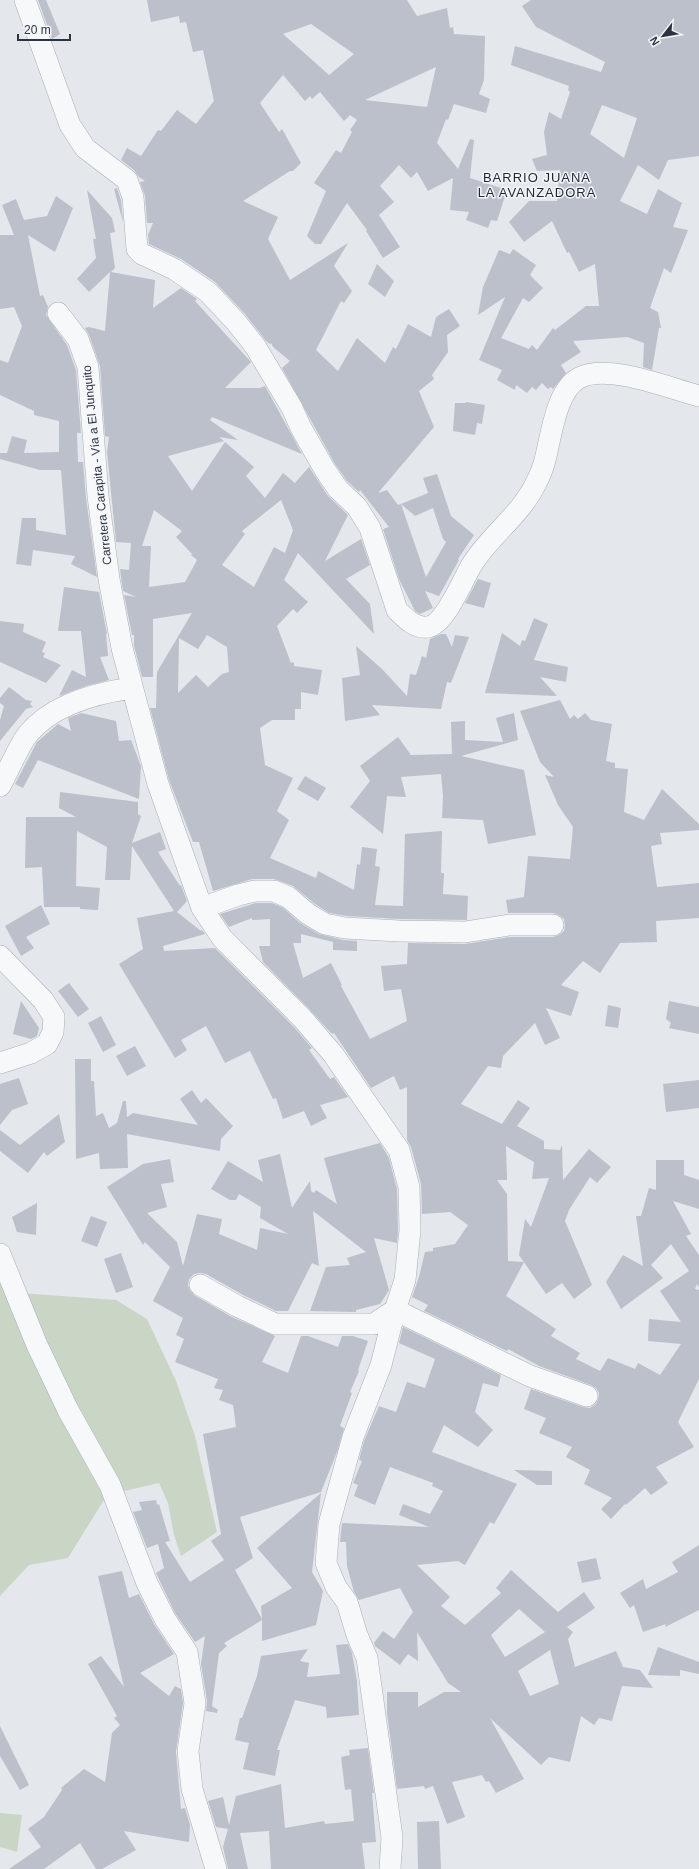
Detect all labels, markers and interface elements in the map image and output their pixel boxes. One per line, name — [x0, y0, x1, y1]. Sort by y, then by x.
scale bar — [18, 16, 70, 42]
north arrow — [643, 16, 683, 56]
text: 20 m — [24, 23, 51, 37]
text: N — [647, 35, 662, 48]
district label: BARRIO JUANA LA AVANZADORA — [478, 170, 596, 200]
street label: Carretera Carapita - Vía a El Junquito — [80, 364, 114, 566]

